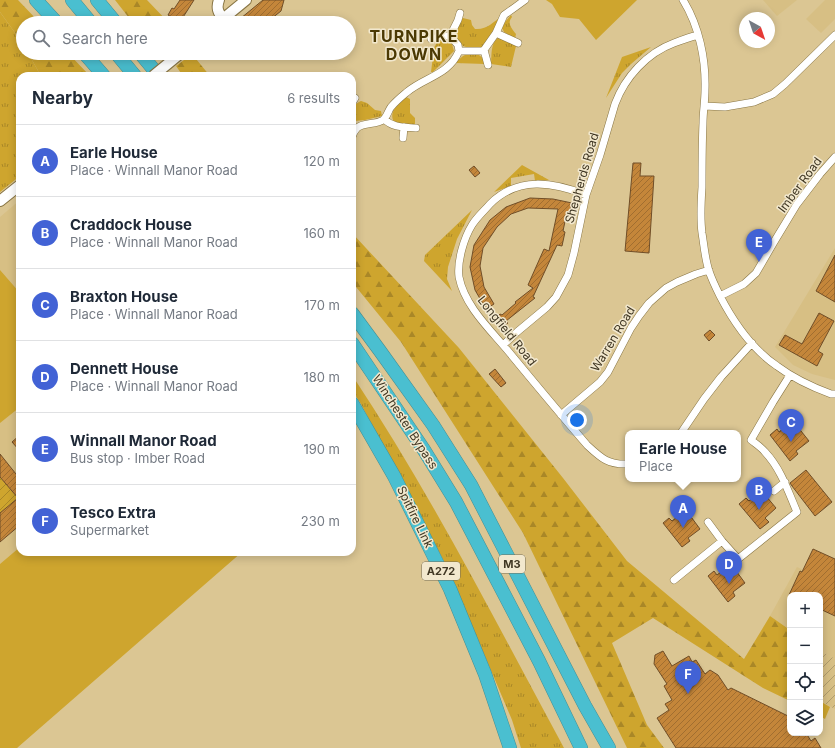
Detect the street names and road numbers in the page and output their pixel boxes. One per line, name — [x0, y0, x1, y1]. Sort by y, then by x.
street label: Shepherds Road — [561, 131, 602, 225]
street label: Imber Road — [774, 154, 825, 215]
street label: Longfield Road — [475, 293, 540, 369]
street label: Warren Road — [587, 303, 638, 374]
street label: Winchester Bypass — [369, 372, 441, 472]
street label: Spitfire Link — [394, 483, 437, 551]
road number: M3 — [499, 555, 525, 573]
road number: A272 — [422, 562, 460, 580]

